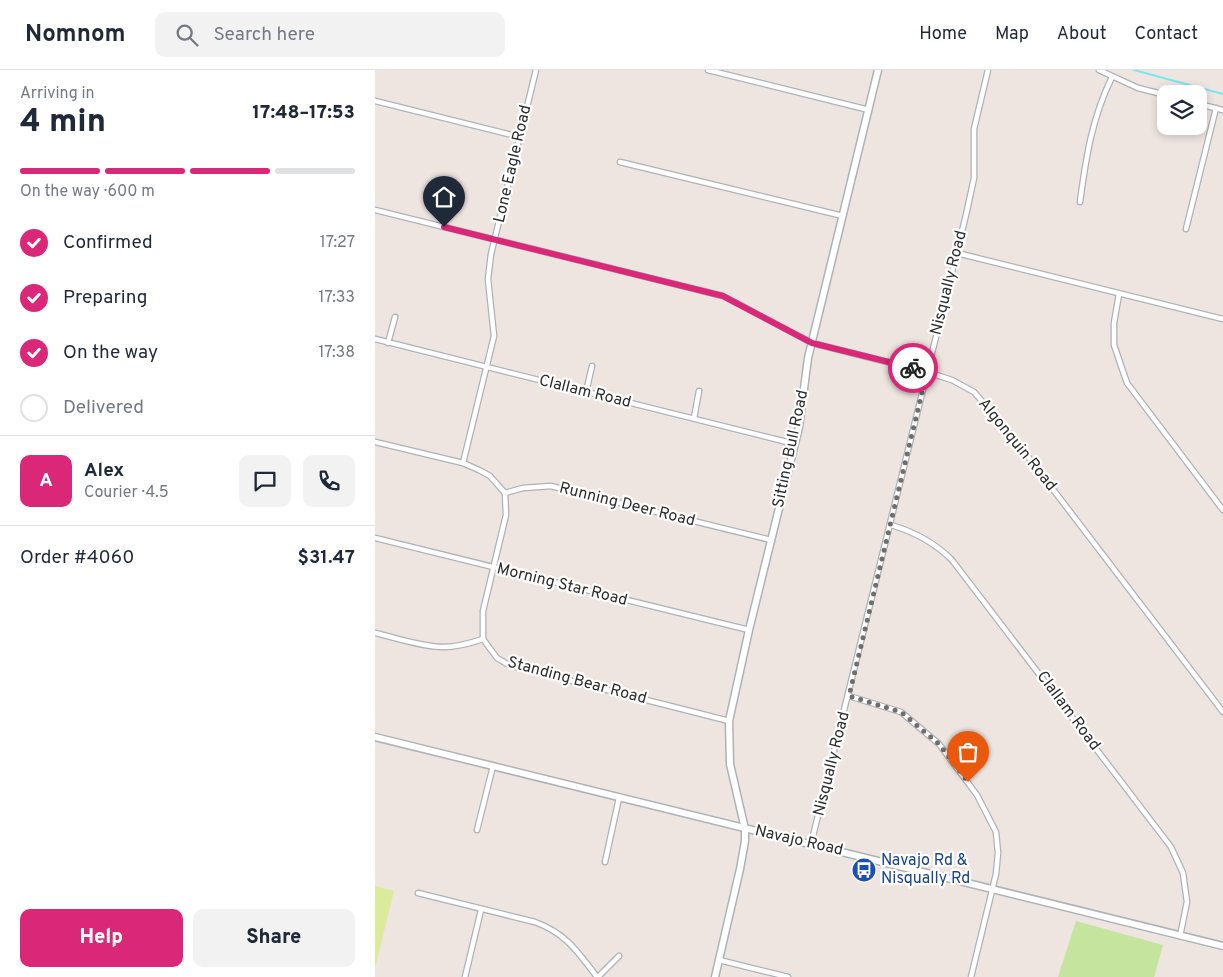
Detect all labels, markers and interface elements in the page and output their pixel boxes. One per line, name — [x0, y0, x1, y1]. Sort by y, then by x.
search box — [155, 12, 505, 57]
text: Nomnom — [25, 20, 125, 50]
icon: search — [173, 21, 201, 49]
text: Search here — [213, 23, 315, 47]
text: Home — [919, 23, 967, 46]
text: Map — [995, 23, 1029, 46]
text: About — [1057, 23, 1106, 46]
text: Contact — [1134, 23, 1198, 46]
text: Arriving in — [20, 84, 95, 104]
map controls — [1157, 85, 1207, 135]
button: layers — [1157, 85, 1207, 135]
text: 17:48–17:53 — [252, 101, 355, 125]
text: 4 min — [20, 103, 106, 143]
street label: Lone Eagle Road — [490, 103, 536, 225]
pin — [423, 176, 465, 227]
text: On the way · 600 m — [20, 182, 155, 202]
icon: home — [430, 183, 458, 211]
icon: check — [20, 229, 48, 257]
street label: Nisqually Road — [926, 229, 972, 337]
text: Confirmed — [63, 231, 153, 255]
text: 17:27 — [320, 233, 355, 253]
icon: check — [20, 284, 48, 312]
text: Preparing — [63, 286, 147, 310]
text: 17:33 — [319, 288, 355, 308]
icon: check — [20, 339, 48, 367]
text: On the way — [63, 341, 158, 365]
text: 17:38 — [318, 343, 355, 363]
courier — [888, 343, 938, 393]
icon: bike — [899, 354, 927, 382]
street label: Clallam Road — [537, 371, 633, 413]
street label: Sitting Bull Road — [769, 388, 813, 510]
street label: Algonquin Road — [973, 394, 1061, 496]
text: Delivered — [63, 396, 144, 420]
button: chat — [239, 455, 291, 507]
button: phone — [303, 455, 355, 507]
text: Alex — [84, 459, 124, 483]
text: A — [39, 469, 53, 493]
street label: Running Deer Road — [557, 478, 697, 532]
text: Courier · 4.5 — [84, 483, 169, 503]
text: Order #4060 — [20, 546, 134, 570]
text: $31.47 — [297, 546, 355, 570]
street label: Morning Star Road — [495, 559, 629, 611]
street label: Standing Bear Road — [505, 653, 649, 709]
street label: Clallam Road — [1032, 667, 1104, 755]
street label: Nisqually Road — [809, 710, 855, 818]
pin — [947, 731, 989, 782]
icon: bag — [954, 738, 982, 766]
street label: Navajo Road — [753, 821, 845, 861]
place label: Navajo Rd & Nisqually Rd — [881, 851, 970, 889]
bus stop icon: Navajo Rd & Nisqually Rd — [851, 857, 877, 883]
button: Help — [20, 909, 183, 967]
button: Share — [193, 909, 355, 967]

